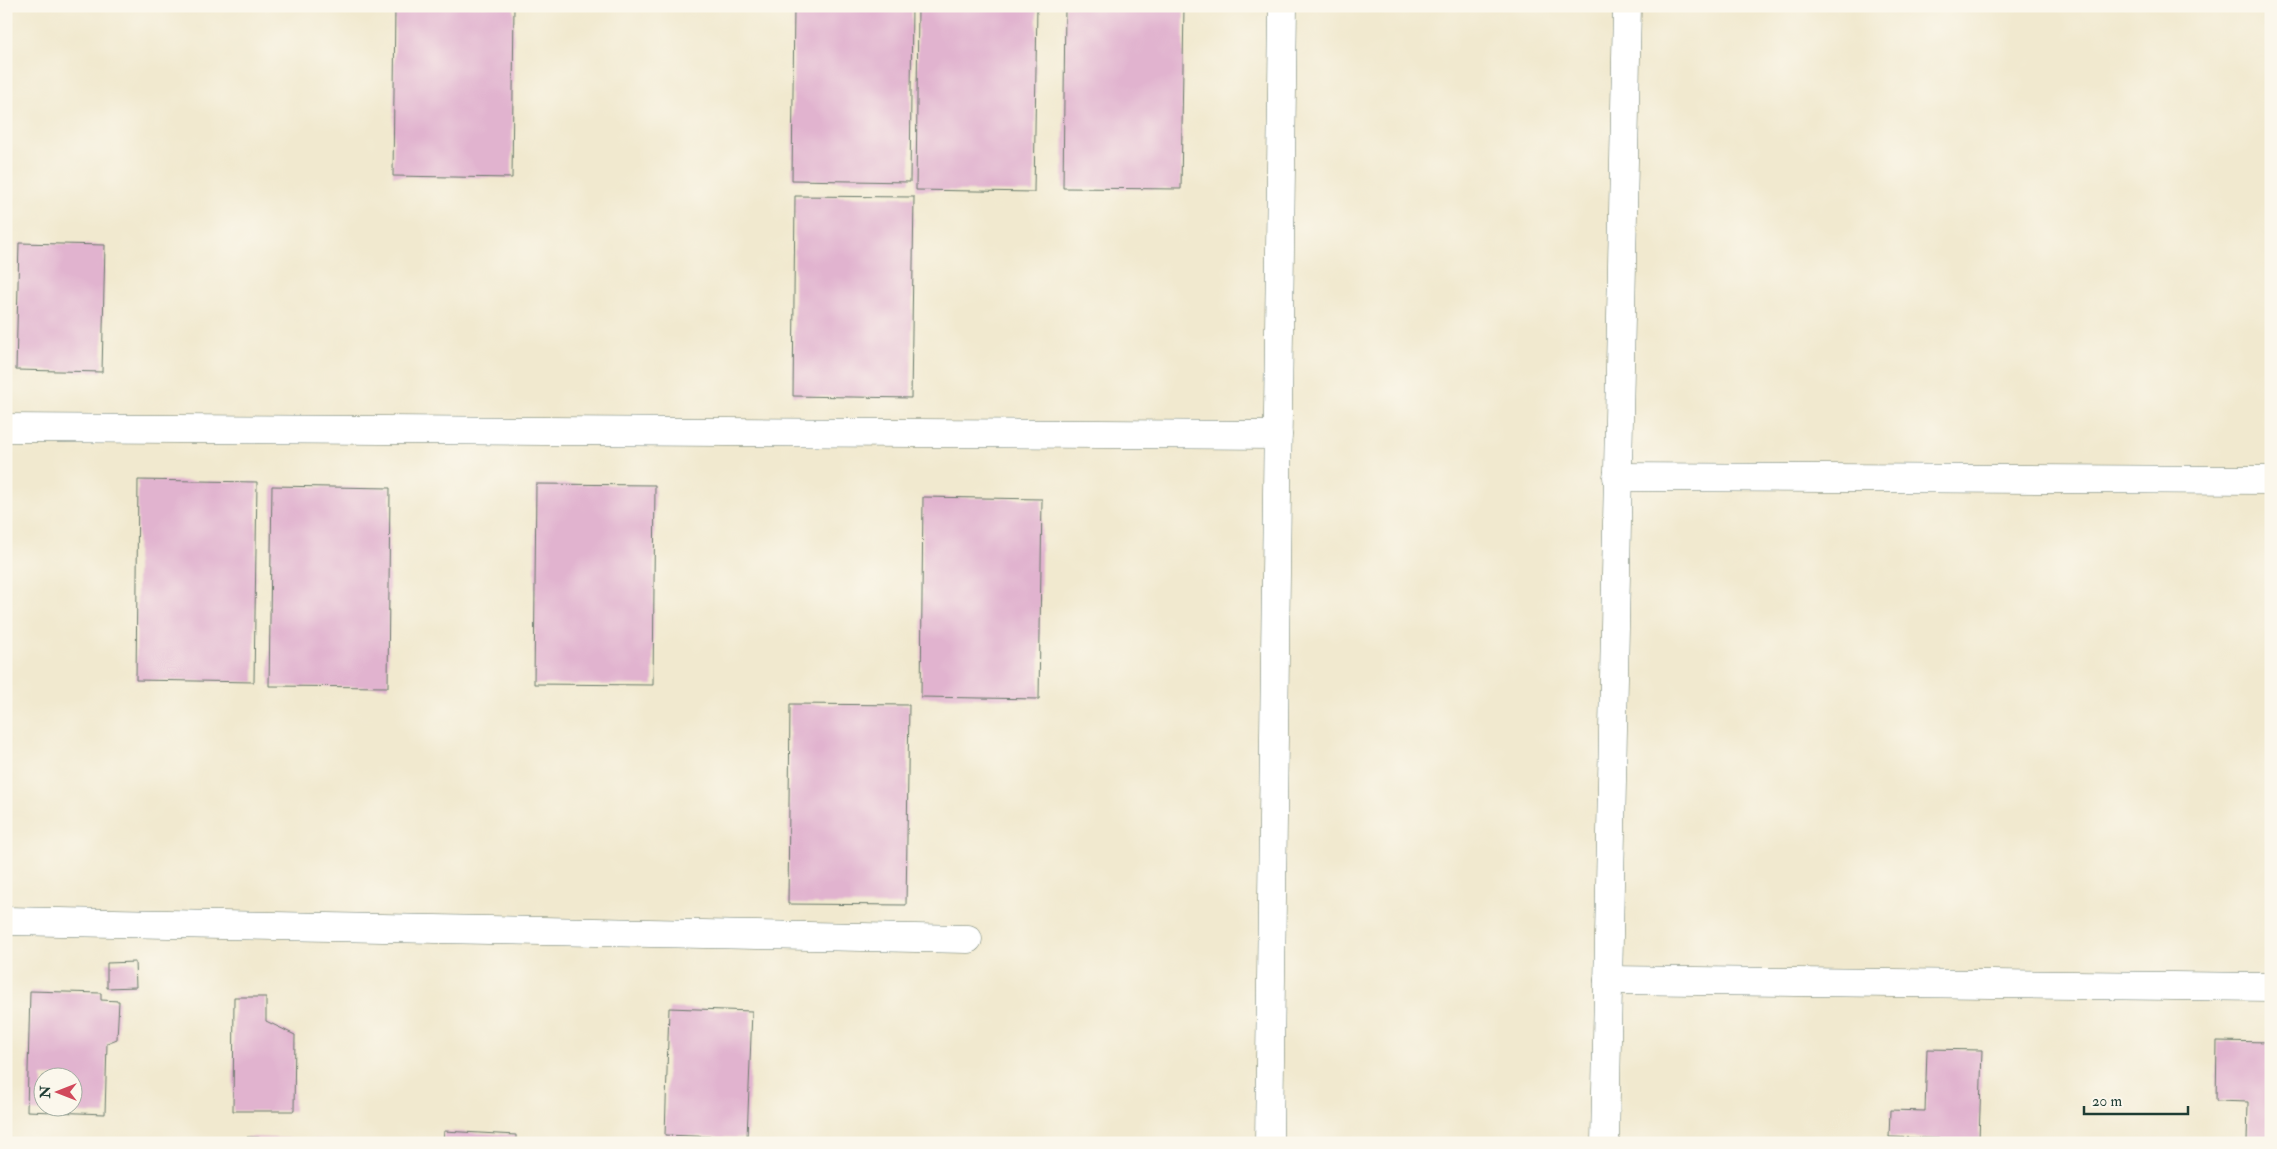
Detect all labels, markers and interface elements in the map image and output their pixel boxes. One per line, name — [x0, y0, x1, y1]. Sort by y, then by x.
north arrow — [32, 1066, 82, 1116]
scale bar — [2084, 1084, 2188, 1116]
text: N — [37, 1085, 54, 1099]
text: 20 m — [2092, 1092, 2122, 1111]

